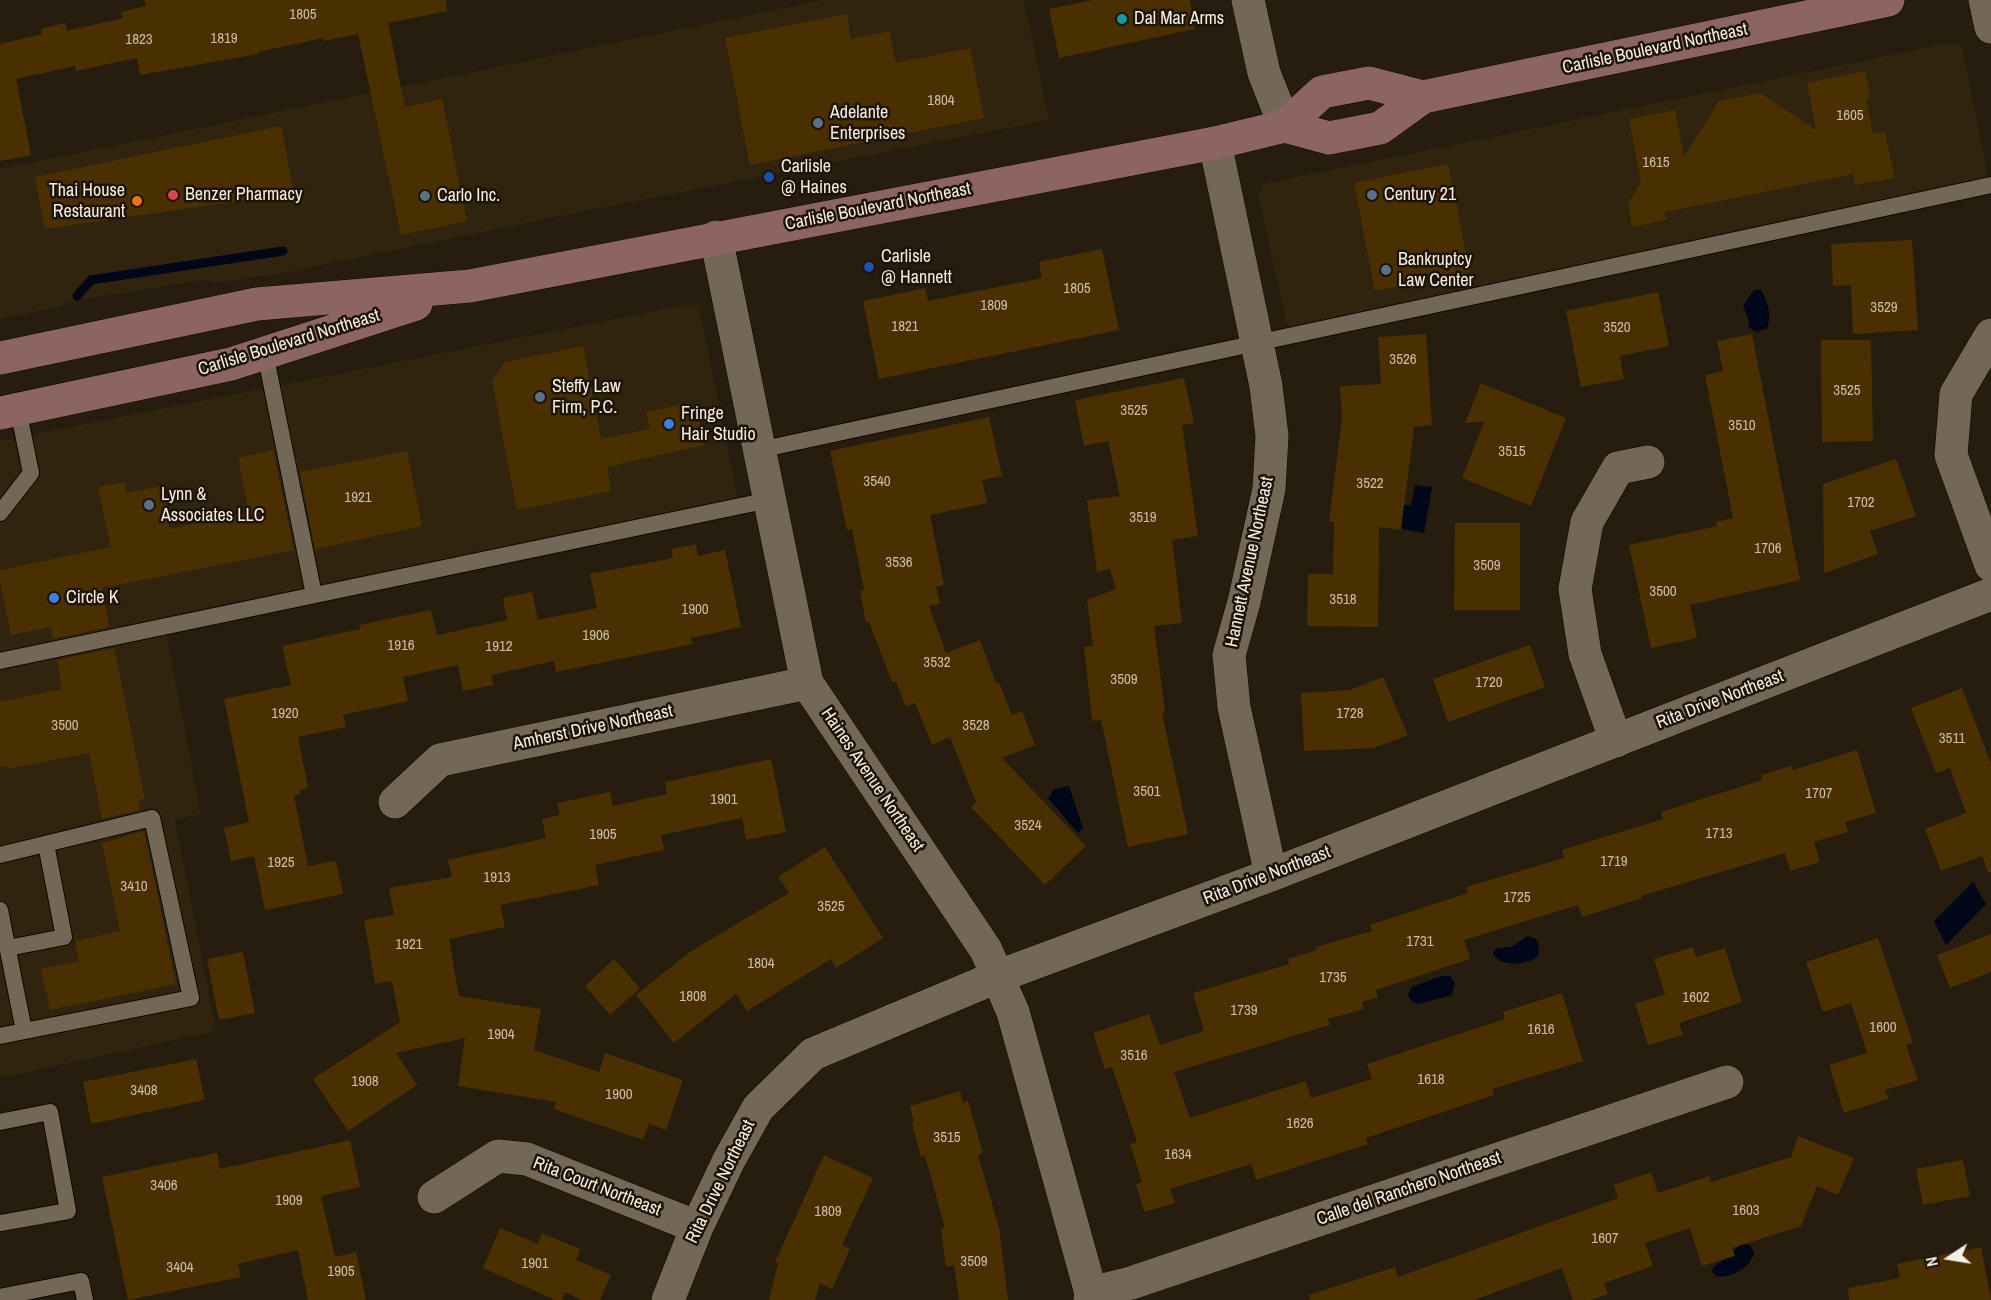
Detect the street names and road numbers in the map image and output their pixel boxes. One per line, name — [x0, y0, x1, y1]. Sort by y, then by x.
street label: Carlisle Boulevard Northeast — [1560, 19, 1750, 79]
street label: Carlisle Boulevard Northeast — [783, 178, 973, 236]
street label: Carlisle Boulevard Northeast — [196, 305, 382, 381]
street label: Hannett Avenue Northeast — [1221, 475, 1279, 649]
street label: Rita Drive Northeast — [1653, 666, 1787, 734]
street label: Amherst Drive Northeast — [511, 701, 675, 755]
street label: Haines Avenue Northeast — [816, 704, 928, 856]
street label: Rita Drive Northeast — [1200, 842, 1334, 910]
street label: Rita Drive Northeast — [682, 1117, 760, 1247]
street label: Calle del Ranchero Northeast — [1314, 1147, 1504, 1231]
street label: Rita Court Northeast — [530, 1153, 664, 1221]

